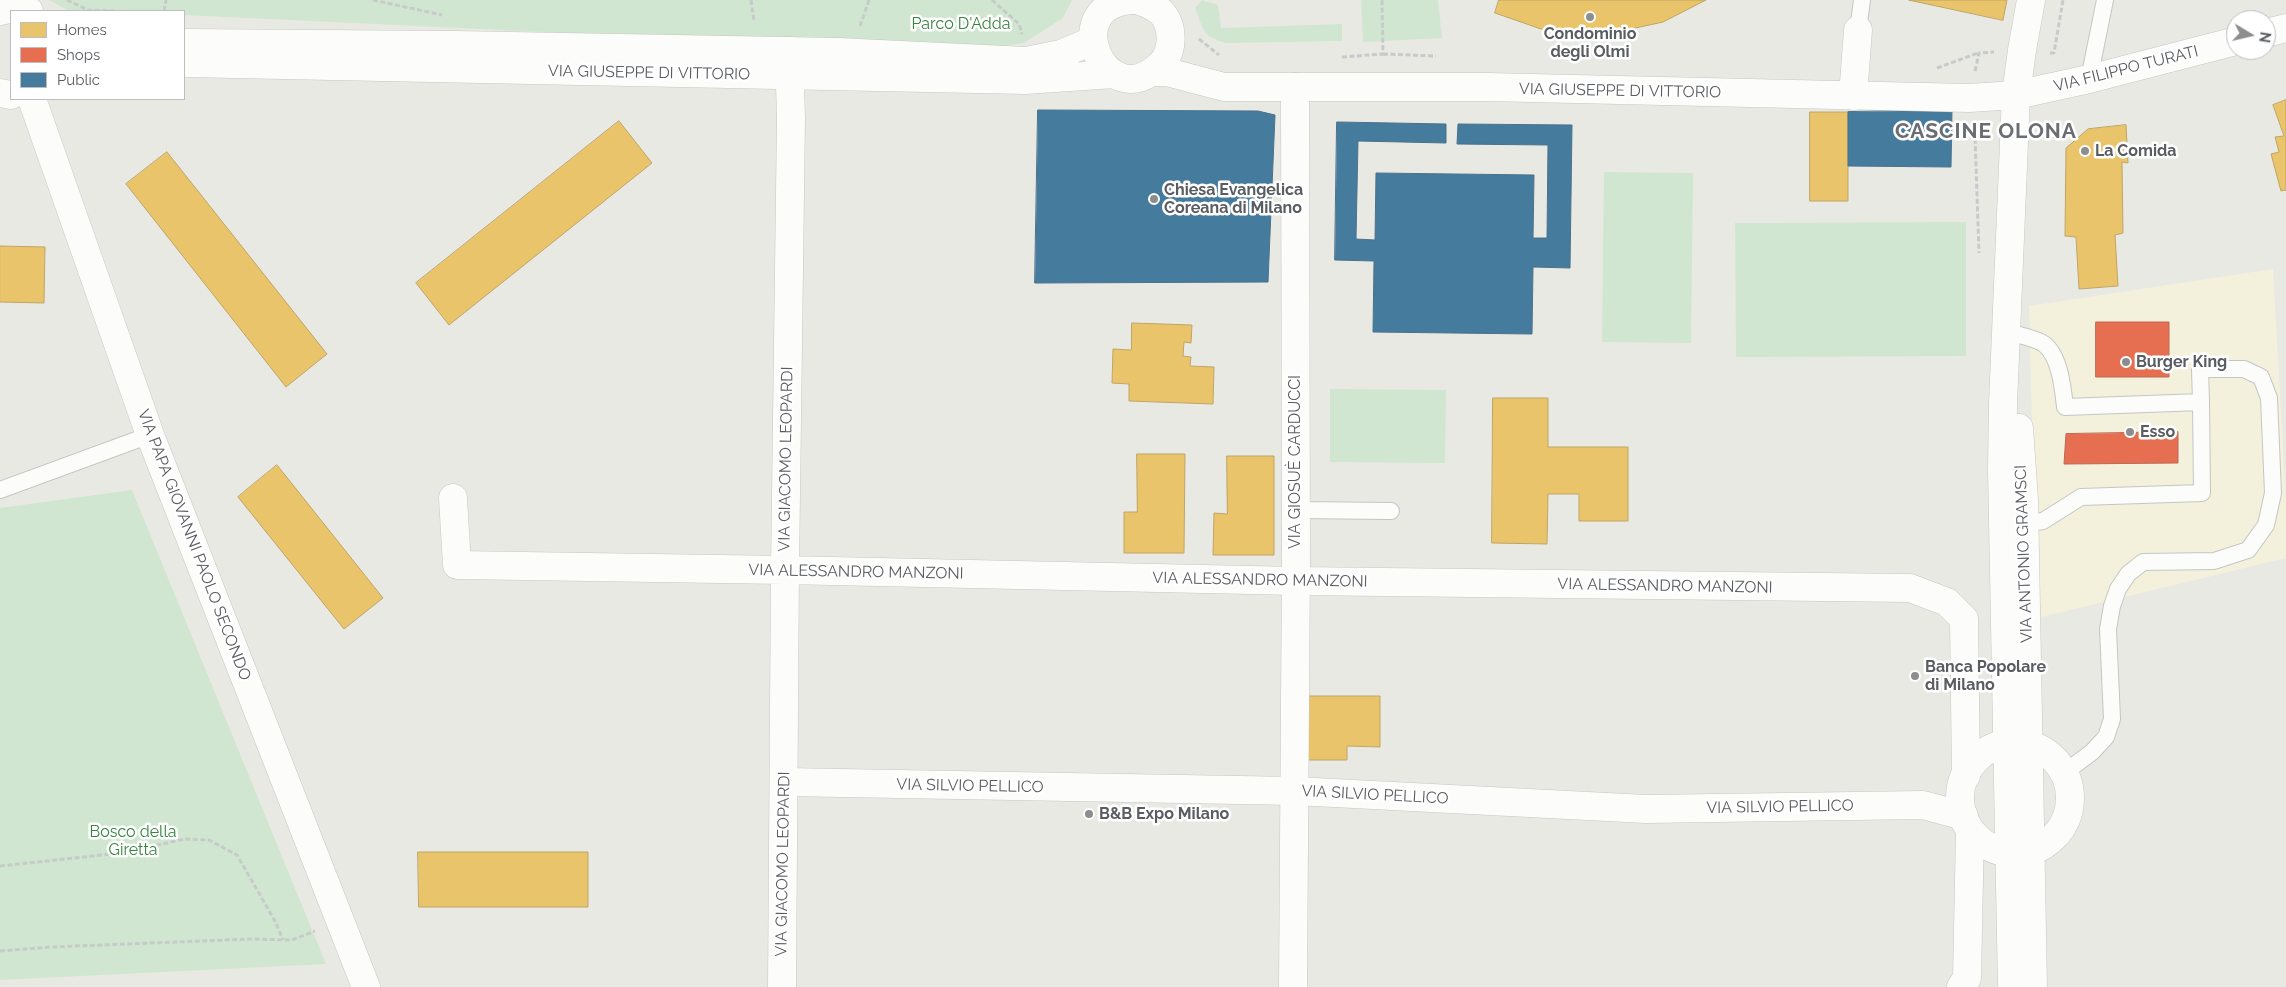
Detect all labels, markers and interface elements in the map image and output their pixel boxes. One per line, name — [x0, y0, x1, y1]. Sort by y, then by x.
legend — [10, 10, 185, 100]
north arrow — [2226, 10, 2276, 60]
marker: Condominio degli Olmi — [1584, 11, 1596, 23]
park label: Parco D'Adda — [912, 14, 1010, 34]
text: Homes — [57, 21, 107, 39]
place label: Condominio degli Olmi — [1544, 24, 1636, 62]
text: N — [2256, 31, 2274, 44]
street label: VIA FILIPPO TURATI — [2052, 42, 2200, 96]
text: Shops — [57, 46, 100, 64]
street label: VIA GIUSEPPE DI VITTORIO — [548, 62, 750, 84]
text: Public — [57, 71, 100, 89]
street label: VIA GIUSEPPE DI VITTORIO — [1519, 80, 1721, 102]
district label: CASCINE OLONA — [1893, 119, 2079, 145]
place label: La Comida — [2095, 141, 2176, 161]
marker: La Comida — [2079, 145, 2091, 157]
place label: Chiesa Evangelica Coreana di Milano — [1164, 180, 1303, 218]
marker: Chiesa Evangelica Coreana di Milano — [1148, 193, 1160, 205]
place label: Burger King — [2136, 352, 2227, 372]
marker: Burger King — [2120, 356, 2132, 368]
street label: VIA GIACOMO LEOPARDI — [775, 366, 797, 552]
street label: VIA GIOSUÈ CARDUCCI — [1285, 375, 1305, 549]
street label: VIA PAPA GIOVANNI PAOLO SECONDO — [133, 407, 255, 683]
place label: Esso — [2140, 422, 2175, 442]
marker: Esso — [2124, 426, 2136, 438]
street label: VIA ANTONIO GRAMSCI — [2011, 465, 2037, 643]
street label: VIA ALESSANDRO MANZONI — [748, 561, 964, 583]
street label: VIA ALESSANDRO MANZONI — [1152, 569, 1368, 591]
street label: VIA ALESSANDRO MANZONI — [1557, 575, 1773, 597]
place label: Banca Popolare di Milano — [1925, 657, 2046, 695]
marker: Banca Popolare di Milano — [1909, 670, 1921, 682]
street label: VIA GIACOMO LEOPARDI — [772, 771, 794, 957]
street label: VIA SILVIO PELLICO — [896, 775, 1044, 797]
street label: VIA SILVIO PELLICO — [1301, 782, 1449, 808]
street label: VIA SILVIO PELLICO — [1706, 796, 1854, 818]
place label: B&B Expo Milano — [1099, 804, 1229, 824]
marker: B&B Expo Milano — [1083, 808, 1095, 820]
park label: Bosco della Giretta — [90, 822, 176, 860]

